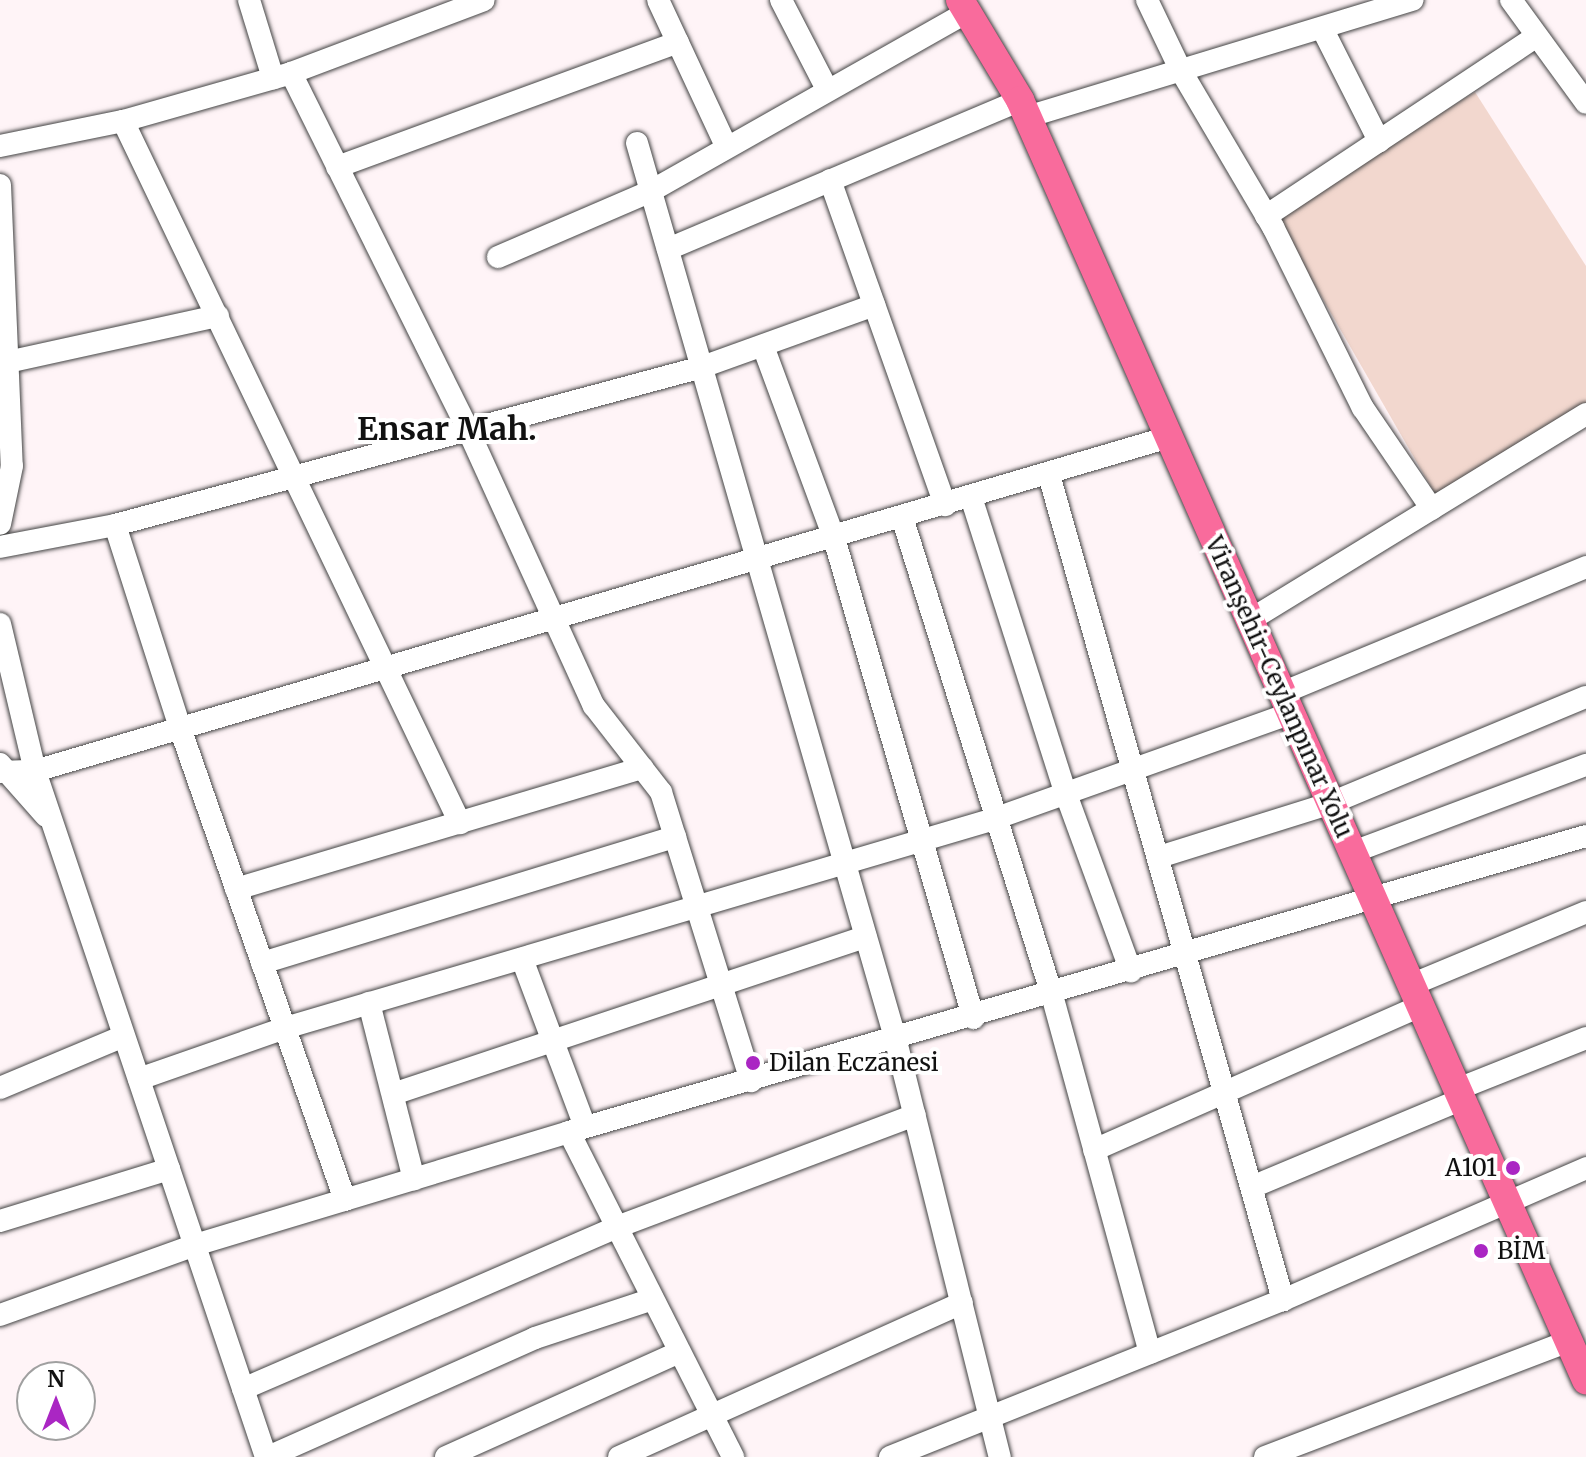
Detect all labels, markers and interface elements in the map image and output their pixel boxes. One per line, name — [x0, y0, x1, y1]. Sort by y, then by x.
district label: Ensar Mah. — [357, 410, 537, 448]
street label: Viranşehir-Ceylanpınar Yolu — [1199, 532, 1359, 842]
place label: Dilan Eczanesi — [769, 1049, 939, 1077]
marker: Dilan Eczanesi — [744, 1054, 762, 1072]
place label: A101 — [1445, 1154, 1497, 1182]
marker: A101 — [1504, 1159, 1522, 1177]
place label: BİM — [1497, 1237, 1545, 1265]
marker: BİM — [1472, 1242, 1490, 1260]
north arrow — [16, 1361, 96, 1441]
text: N — [47, 1365, 65, 1393]

